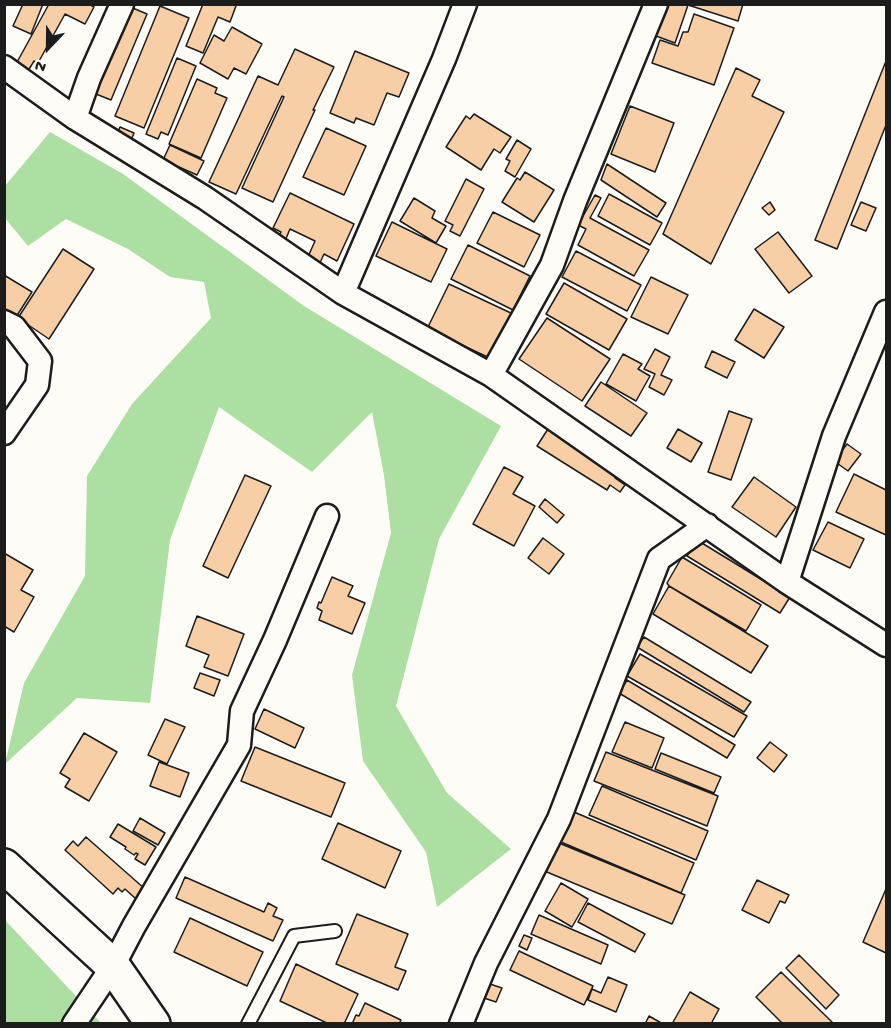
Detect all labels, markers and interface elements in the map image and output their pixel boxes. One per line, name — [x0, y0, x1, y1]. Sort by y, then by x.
north arrow — [18, 18, 78, 78]
text: N — [33, 54, 49, 76]

